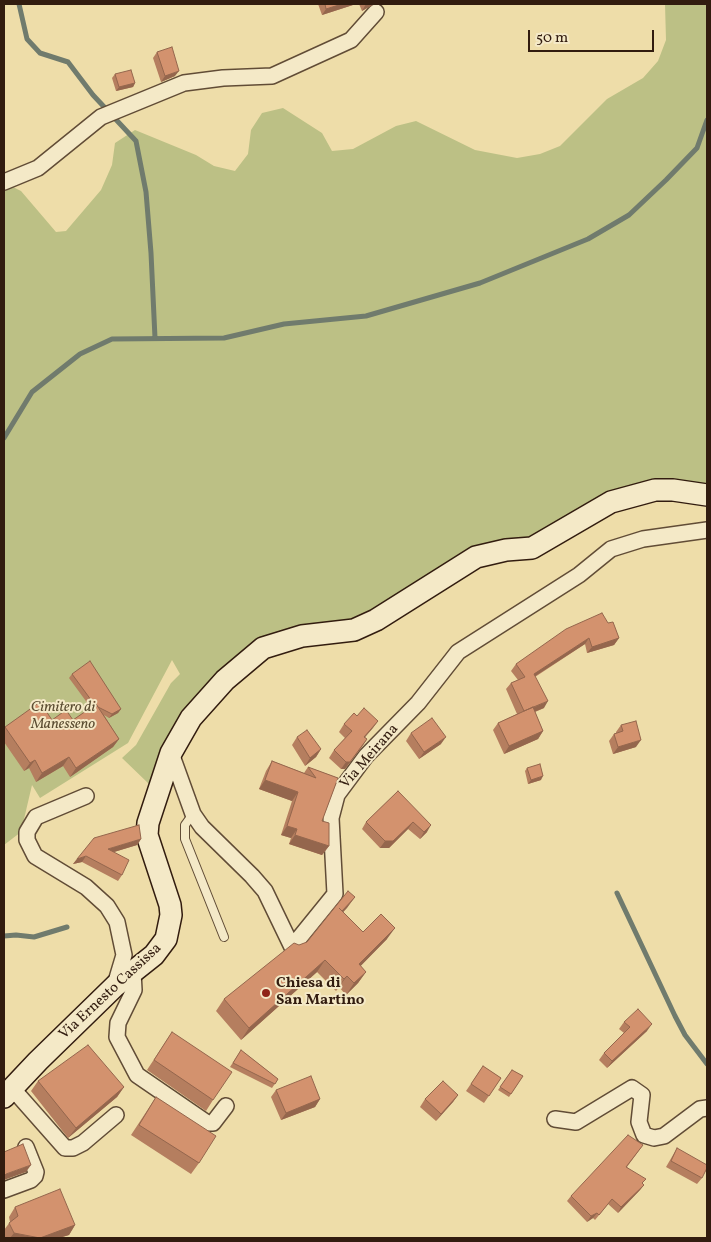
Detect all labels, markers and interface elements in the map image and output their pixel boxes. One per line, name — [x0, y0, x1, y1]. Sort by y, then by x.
scale bar — [531, 20, 657, 52]
text: 50 m — [536, 28, 568, 49]
park label: Cimitero di Manesseno — [31, 699, 95, 734]
street label: Via Meirana — [337, 721, 403, 793]
street label: Via Ernesto Cassissa — [56, 940, 166, 1044]
place label: Chiesa di San Martino — [276, 975, 364, 1010]
marker: Chiesa di San Martino — [260, 987, 272, 999]

